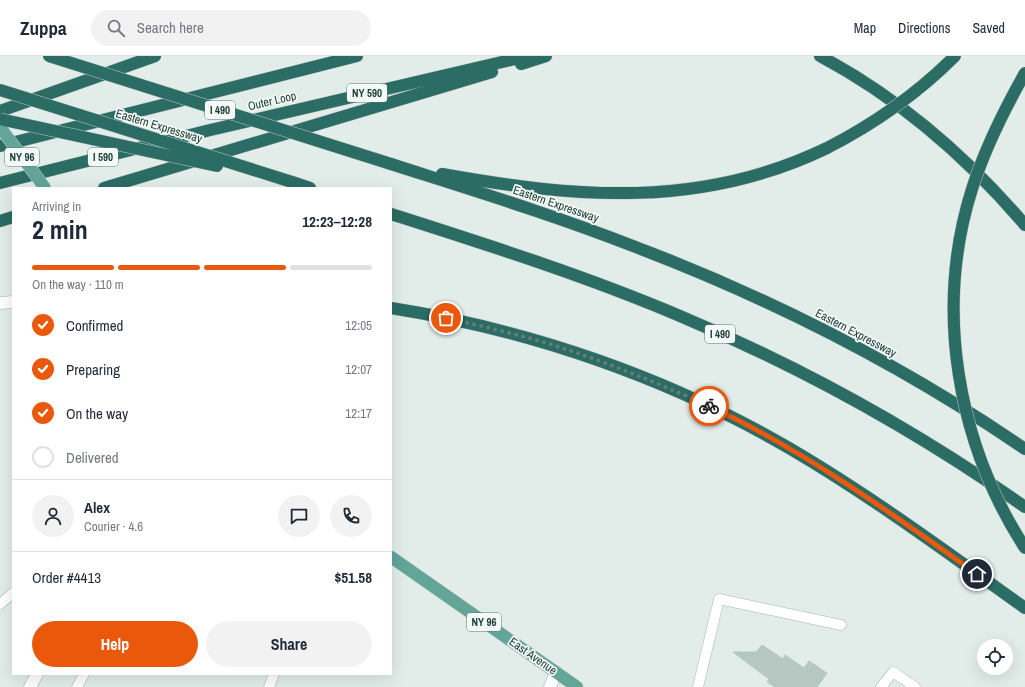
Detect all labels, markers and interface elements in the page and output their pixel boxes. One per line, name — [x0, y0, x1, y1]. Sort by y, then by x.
search box — [91, 10, 371, 46]
text: Zuppa — [20, 15, 67, 41]
icon: search — [105, 17, 127, 39]
text: Search here — [137, 17, 204, 38]
text: Map — [854, 19, 876, 37]
text: Directions — [898, 19, 950, 37]
text: Saved — [972, 19, 1005, 37]
road number: NY 590 — [347, 84, 387, 102]
street label: Outer Loop — [246, 88, 298, 114]
road number: I 490 — [205, 101, 235, 119]
street label: Eastern Expressway — [114, 105, 204, 147]
road number: NY 96 — [5, 148, 39, 166]
road number: I 590 — [88, 148, 118, 166]
street label: Eastern Expressway — [511, 182, 601, 226]
text: Arriving in — [32, 198, 81, 215]
text: 12:23–12:28 — [302, 211, 372, 232]
text: 2 min — [32, 212, 88, 247]
text: On the way · 110 m — [32, 276, 124, 293]
pin — [429, 301, 463, 335]
street label: Eastern Expressway — [813, 305, 899, 361]
icon: bag — [435, 307, 457, 329]
icon: check — [32, 314, 54, 336]
text: Confirmed — [66, 315, 123, 336]
text: 12:05 — [345, 317, 372, 334]
road number: I 490 — [705, 325, 735, 343]
icon: check — [32, 358, 54, 380]
text: Preparing — [66, 359, 120, 380]
text: 12:07 — [345, 361, 372, 378]
courier — [689, 386, 729, 426]
icon: bike — [698, 395, 720, 417]
icon: check — [32, 402, 54, 424]
text: On the way — [66, 403, 128, 424]
text: 12:17 — [345, 405, 372, 422]
text: Delivered — [66, 447, 119, 468]
button: person — [32, 495, 74, 537]
button: chat — [278, 495, 320, 537]
button: phone — [330, 495, 372, 537]
text: Alex — [84, 497, 110, 518]
text: Courier · 4.6 — [84, 518, 143, 535]
pin — [960, 557, 994, 591]
icon: home — [966, 563, 988, 585]
text: Order #4413 — [32, 567, 101, 588]
text: $51.58 — [334, 567, 372, 588]
road number: NY 96 — [467, 613, 501, 631]
button: Help — [32, 621, 198, 667]
button: Share — [206, 621, 372, 667]
street label: East Avenue — [506, 634, 560, 678]
map controls — [977, 639, 1013, 675]
button: locate — [977, 639, 1013, 675]

